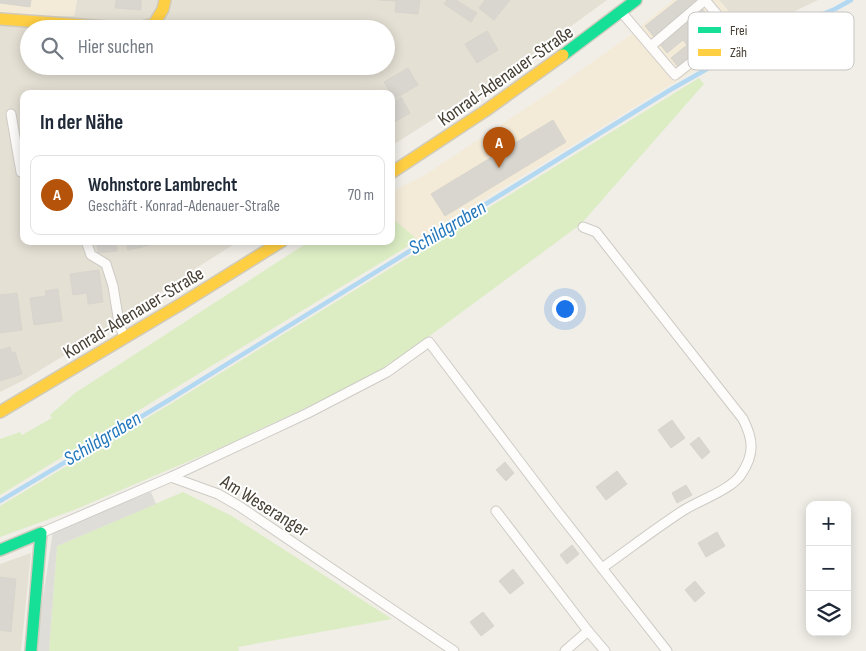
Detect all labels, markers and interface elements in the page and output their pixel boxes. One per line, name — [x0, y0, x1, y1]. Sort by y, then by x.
legend — [688, 12, 854, 70]
search box — [20, 20, 395, 75]
street label: Konrad-Adenauer-Straße — [434, 21, 578, 132]
text: Frei — [730, 22, 747, 39]
icon: search — [38, 34, 66, 62]
text: Hier suchen — [78, 36, 154, 59]
text: Zäh — [730, 44, 747, 61]
text: In der Nähe — [40, 110, 123, 135]
pin: A — [483, 127, 515, 168]
text: Wohnstore Lambrecht — [88, 174, 237, 197]
text: A — [53, 186, 61, 205]
text: 70 m — [348, 186, 374, 205]
water label: Schildgraben — [405, 195, 491, 260]
text: Geschäft · Konrad-Adenauer-Straße — [88, 197, 280, 216]
street label: Konrad-Adenauer-Straße — [59, 262, 208, 364]
your location — [552, 296, 578, 322]
water label: Schildgraben — [60, 406, 146, 471]
street label: Am Weseranger — [215, 470, 313, 543]
map controls — [806, 501, 851, 636]
button: + — [806, 501, 851, 546]
button: − — [806, 546, 851, 591]
button: layers — [806, 591, 851, 636]

